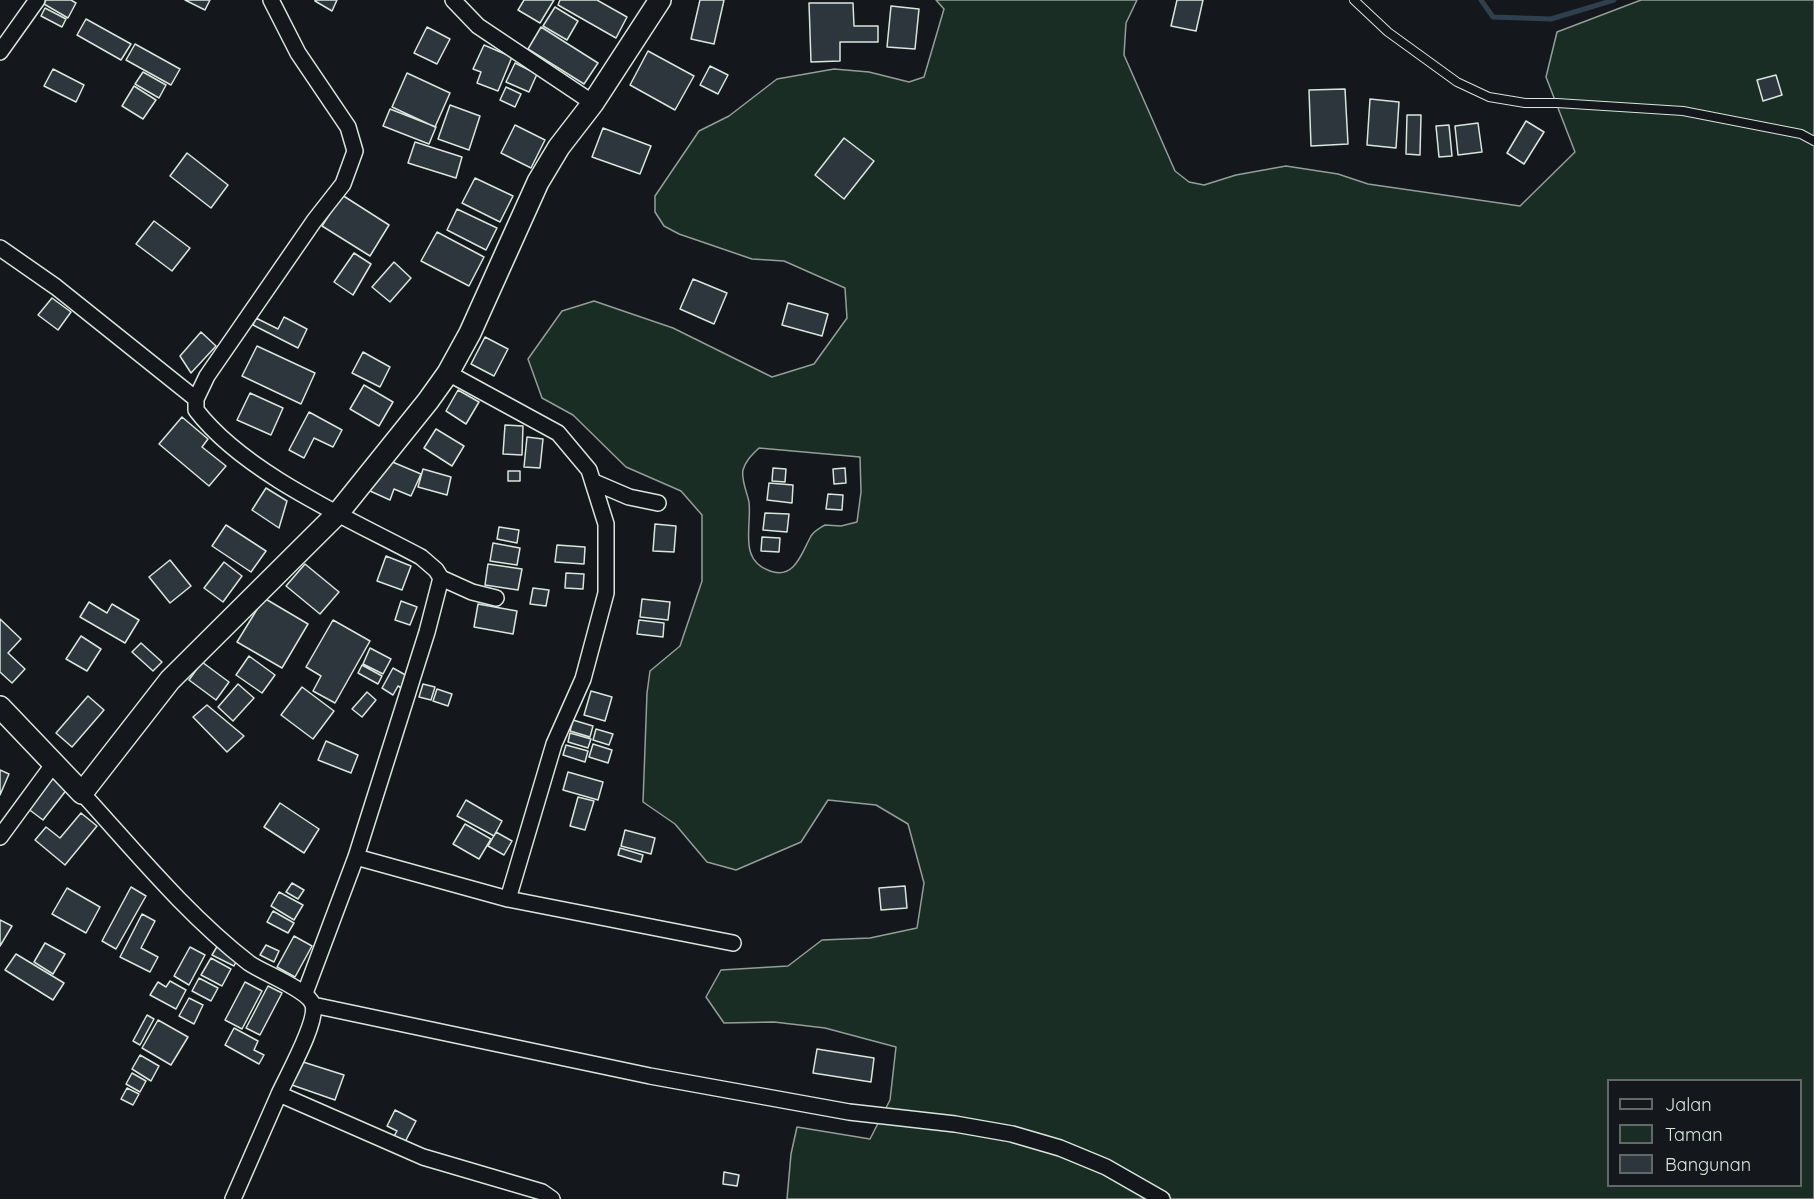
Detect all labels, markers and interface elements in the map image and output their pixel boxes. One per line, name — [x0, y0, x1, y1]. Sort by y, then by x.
legend — [1607, 1079, 1802, 1187]
text: Jalan — [1665, 1093, 1712, 1116]
text: Taman — [1665, 1123, 1723, 1146]
text: Bangunan — [1665, 1153, 1751, 1176]

